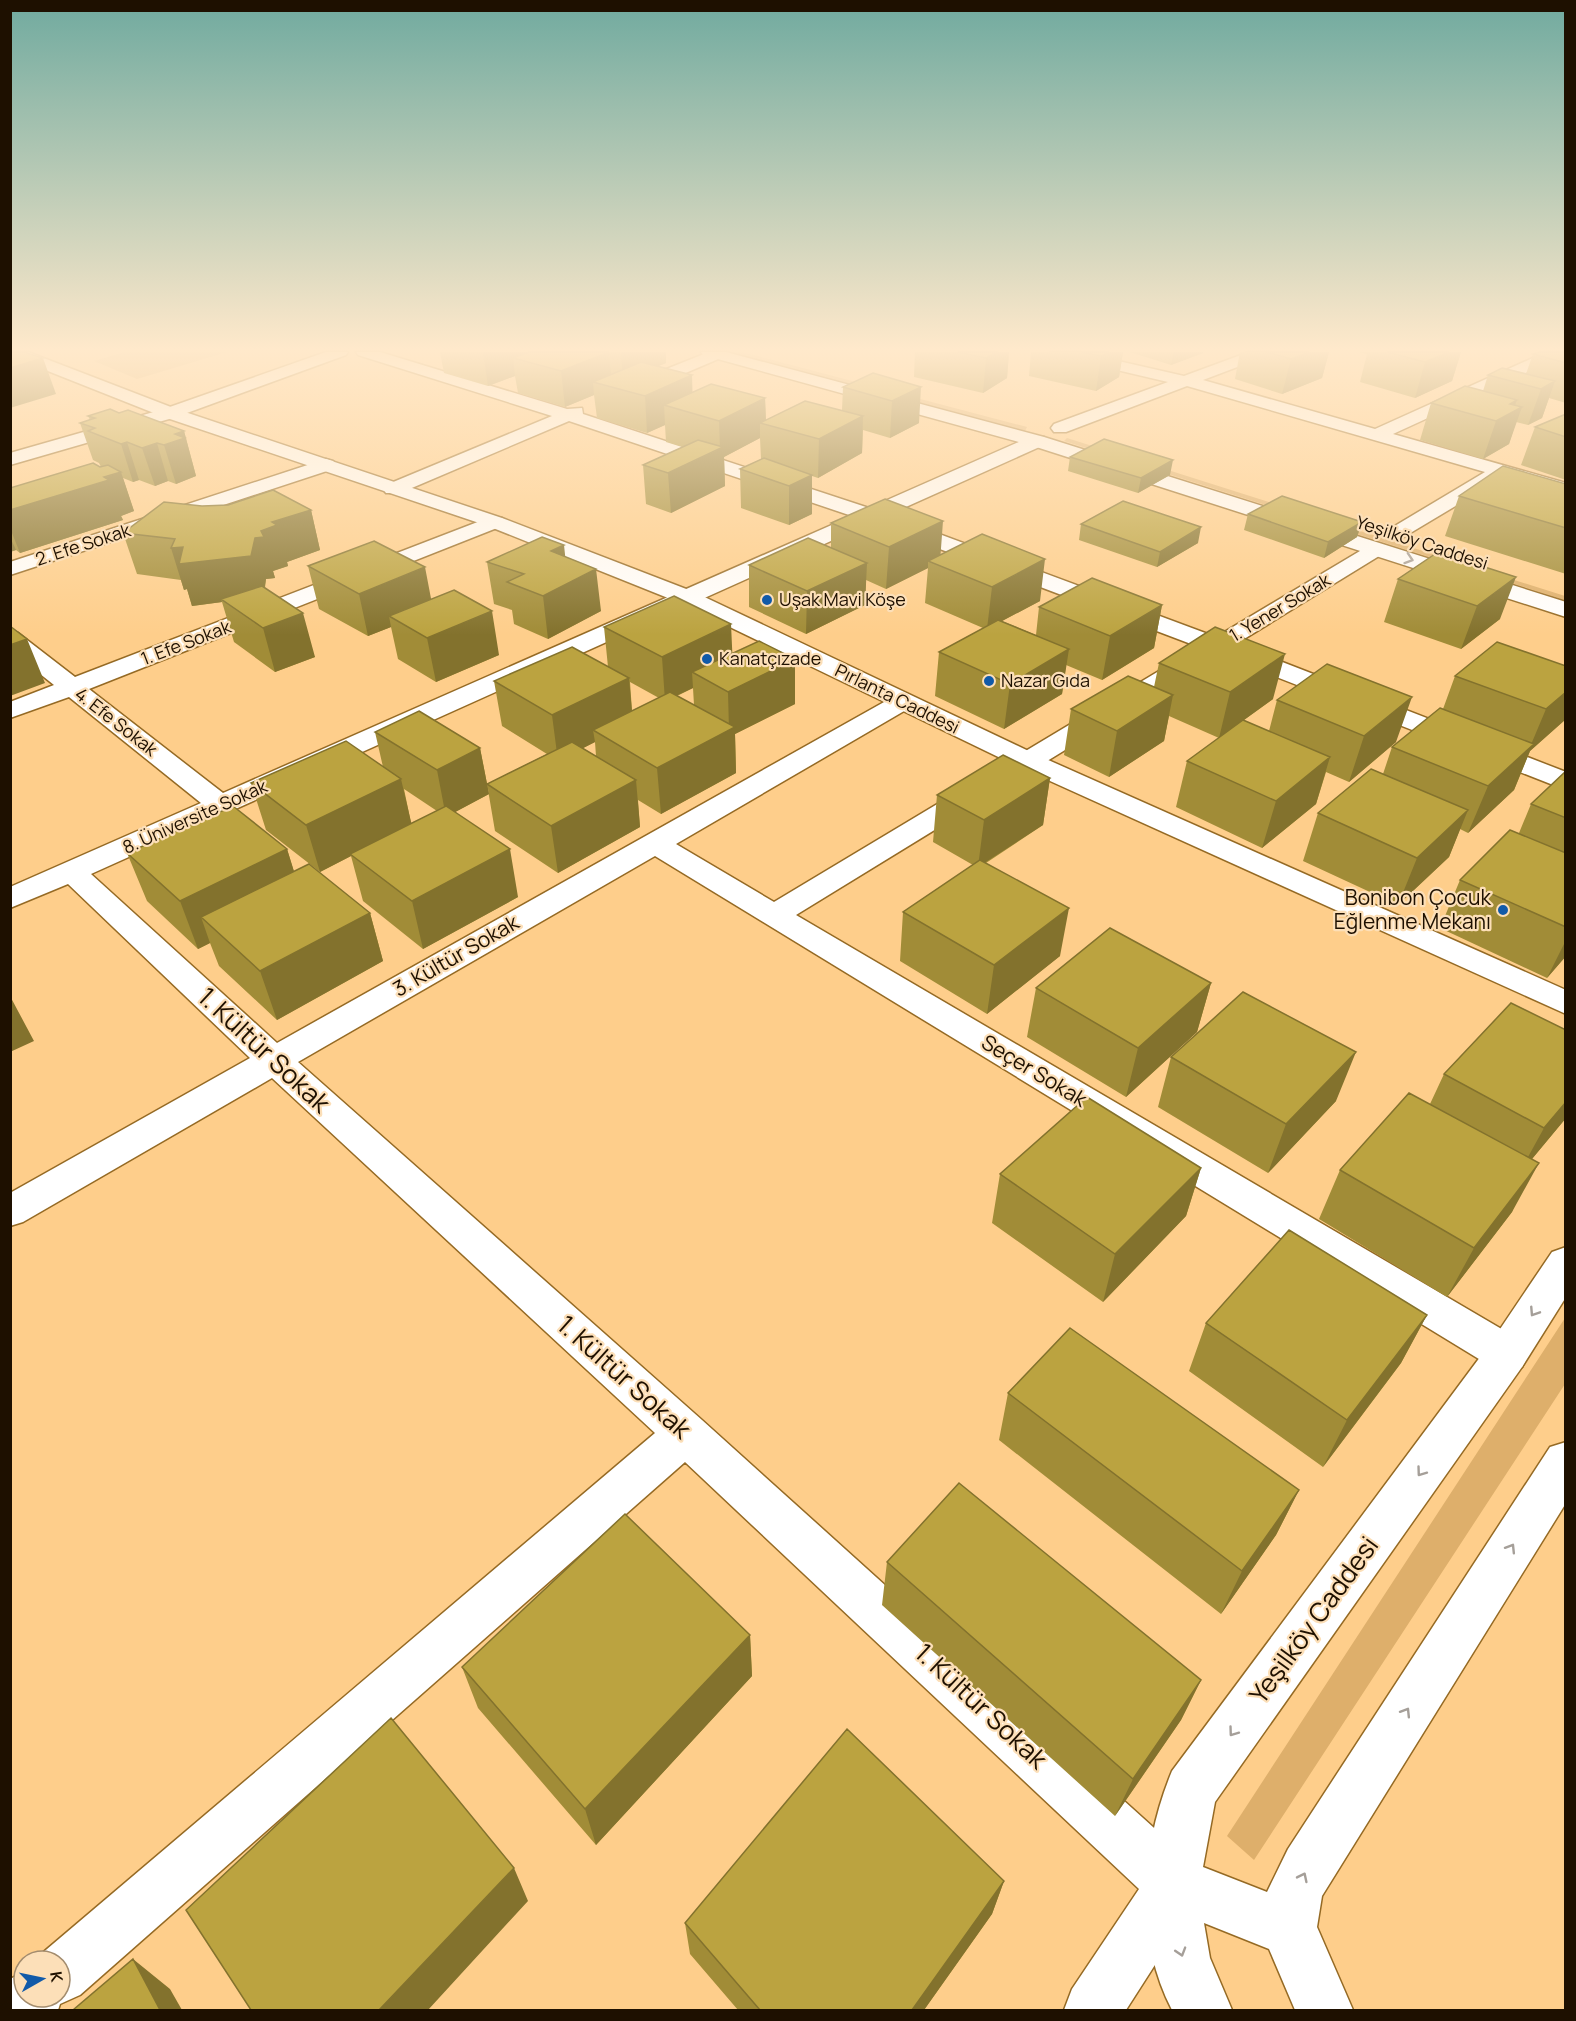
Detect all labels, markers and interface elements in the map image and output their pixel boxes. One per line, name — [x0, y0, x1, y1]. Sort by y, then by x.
street label: Yeşilköy Caddesi — [1353, 509, 1491, 575]
street label: 2. Efe Sokak — [32, 517, 134, 571]
one-way arrow — [1403, 552, 1414, 564]
street label: 1. Yener Sokak — [1224, 567, 1335, 647]
place label: Uşak Mavi Köşe — [779, 587, 906, 611]
marker: Uşak Mavi Köşe — [760, 593, 774, 607]
street label: 1. Efe Sokak — [137, 614, 235, 670]
place label: Kanatçızade — [719, 646, 821, 670]
marker: Kanatçızade — [700, 652, 714, 666]
street label: Pırlanta Caddesi — [831, 658, 964, 739]
place label: Nazar Gıda — [1001, 668, 1090, 692]
marker: Nazar Gıda — [982, 674, 996, 688]
street label: 4. Efe Sokak — [70, 681, 164, 762]
street label: 8. Üniversite Sokak — [119, 773, 272, 859]
place label: Bonibon Çocuk Eğlenme Mekanı — [1334, 883, 1492, 935]
marker: Bonibon Çocuk Eğlenme Mekanı — [1496, 903, 1510, 917]
street label: 3. Kültür Sokak — [388, 908, 524, 1002]
street label: 1. Kültür Sokak — [191, 978, 340, 1121]
street label: Seçer Sokak — [977, 1028, 1093, 1113]
street label: 1. Kültür Sokak — [550, 1306, 700, 1447]
one-way arrow — [1530, 1306, 1541, 1317]
one-way arrow — [1418, 1465, 1429, 1476]
street label: Yeşilköy Caddesi — [1240, 1529, 1386, 1710]
one-way arrow — [1504, 1544, 1515, 1555]
street label: 1. Kültür Sokak — [908, 1634, 1057, 1777]
one-way arrow — [1399, 1708, 1411, 1718]
one-way arrow — [1229, 1725, 1240, 1736]
one-way arrow — [1295, 1873, 1307, 1884]
one-way arrow — [1174, 1946, 1186, 1957]
north arrow — [12, 1949, 72, 2009]
text: K — [45, 1970, 69, 1984]

